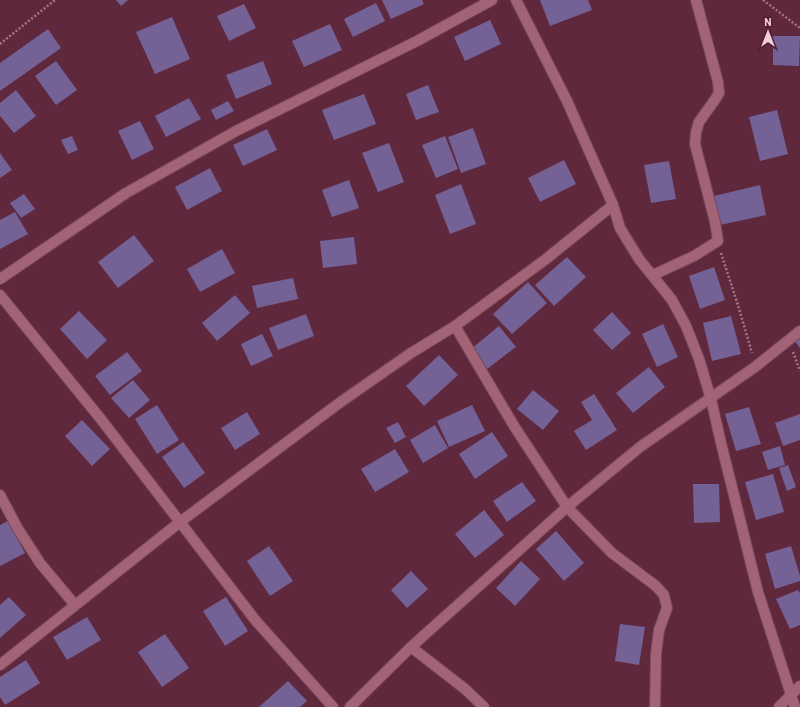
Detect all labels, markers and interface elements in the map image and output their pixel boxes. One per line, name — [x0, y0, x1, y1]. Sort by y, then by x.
north arrow — [748, 12, 788, 52]
text: N — [764, 15, 772, 28]

